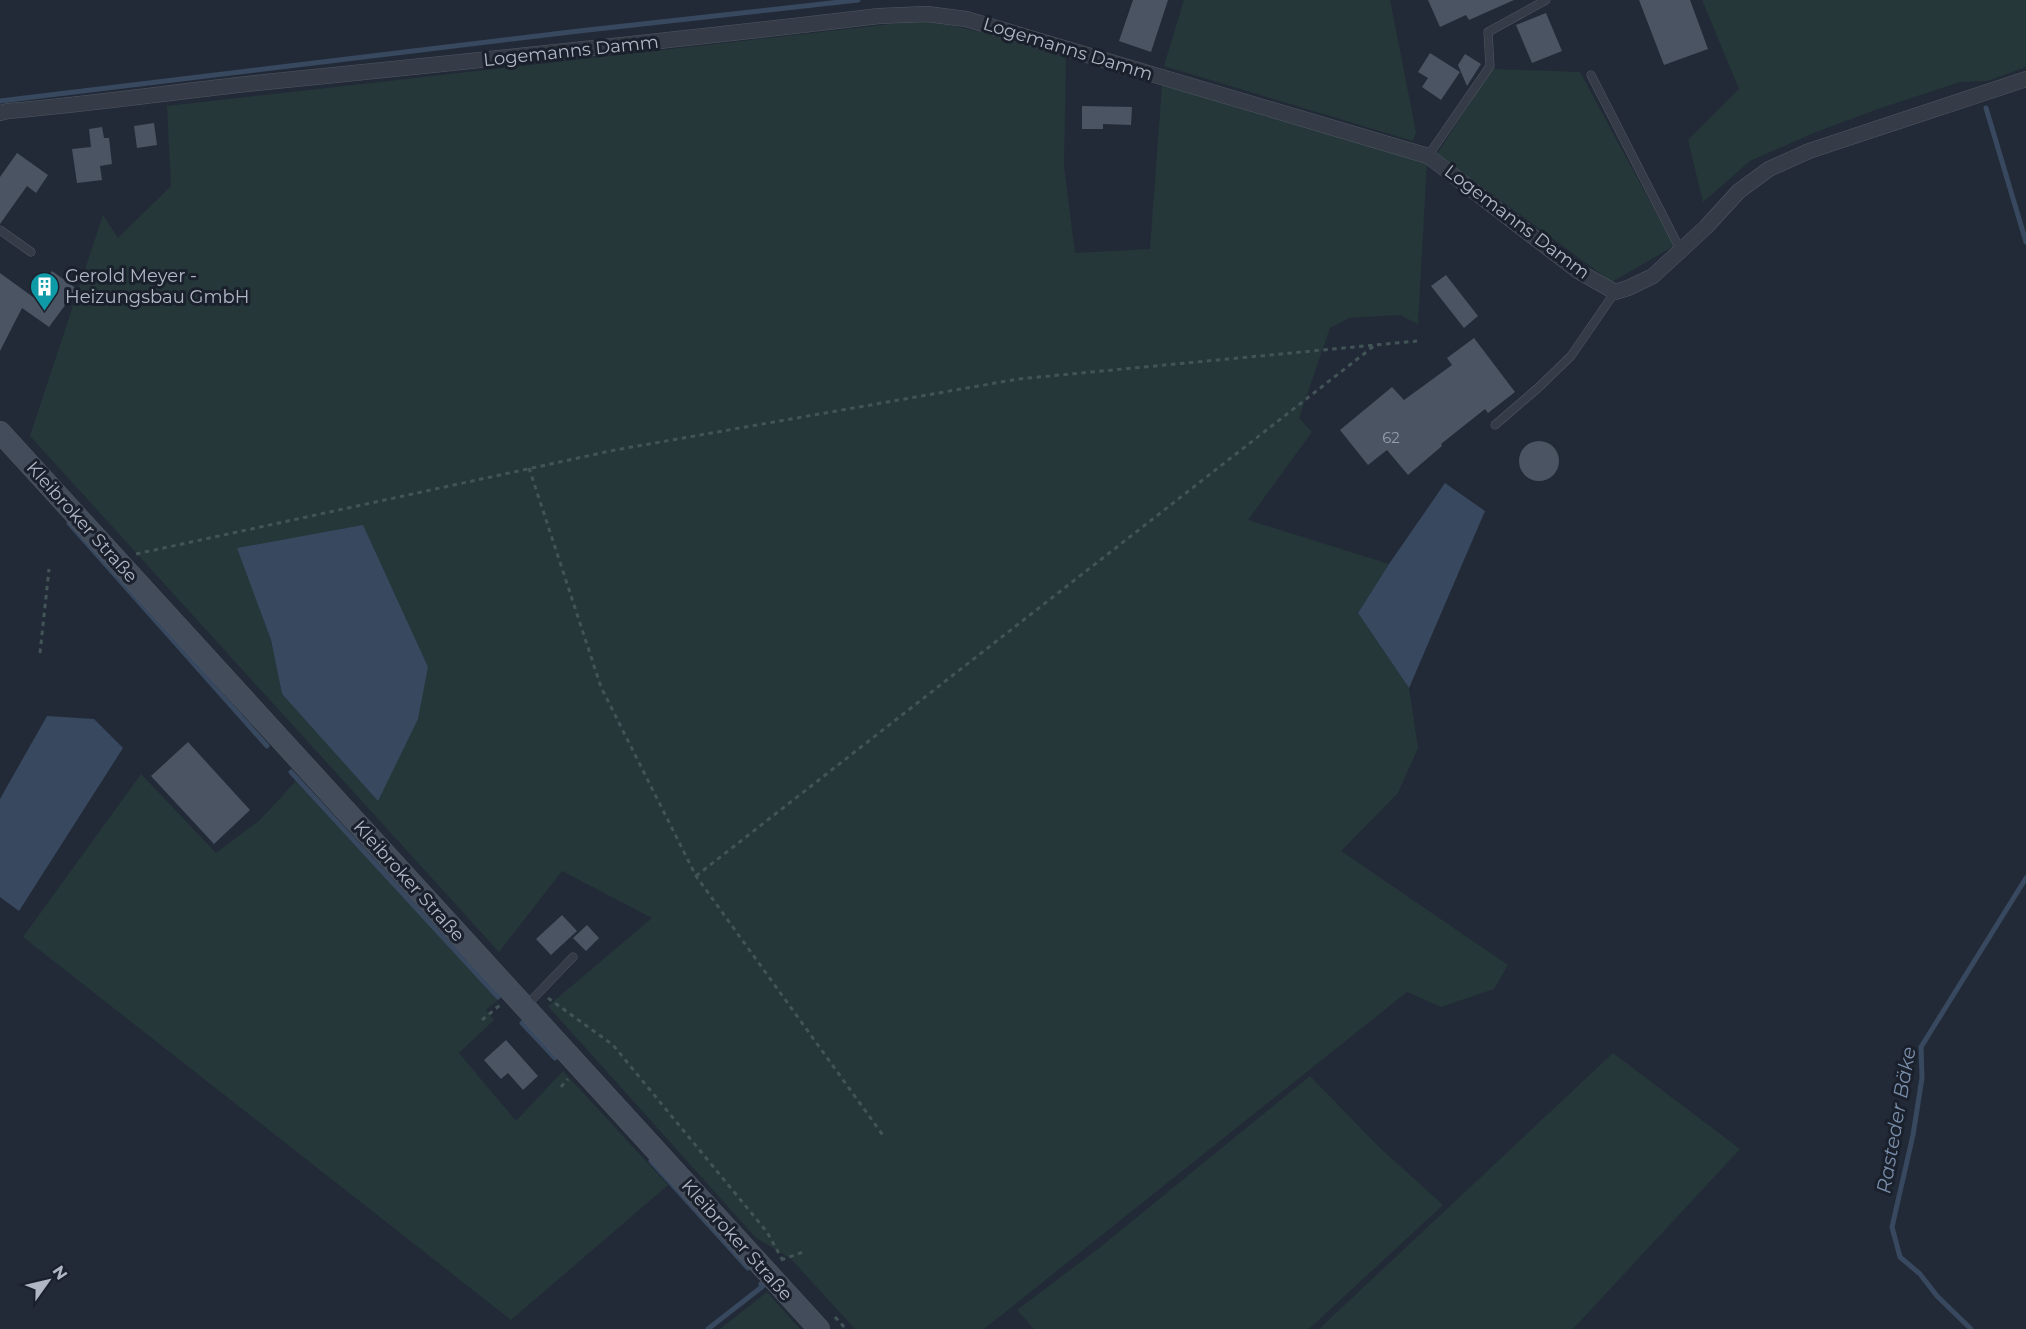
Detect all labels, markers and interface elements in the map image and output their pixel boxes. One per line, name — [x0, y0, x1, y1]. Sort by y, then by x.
street label: Logemanns Damm — [981, 13, 1155, 85]
street label: Logemanns Damm — [482, 31, 660, 71]
street label: Logemanns Damm — [1440, 160, 1594, 284]
place label: Gerold Meyer - Heizungsbau GmbH — [65, 265, 249, 308]
building icon: Gerold Meyer - Heizungsbau GmbH — [28, 270, 60, 312]
house number: 62 — [1382, 428, 1400, 447]
street label: Kleibroker Straße — [22, 457, 142, 587]
street label: Kleibroker Straße — [349, 816, 469, 946]
water label: Rasteder Bäke — [1871, 1045, 1921, 1195]
street label: Kleibroker Straße — [677, 1175, 797, 1305]
north arrow — [18, 1251, 78, 1311]
text: N — [49, 1262, 72, 1284]

